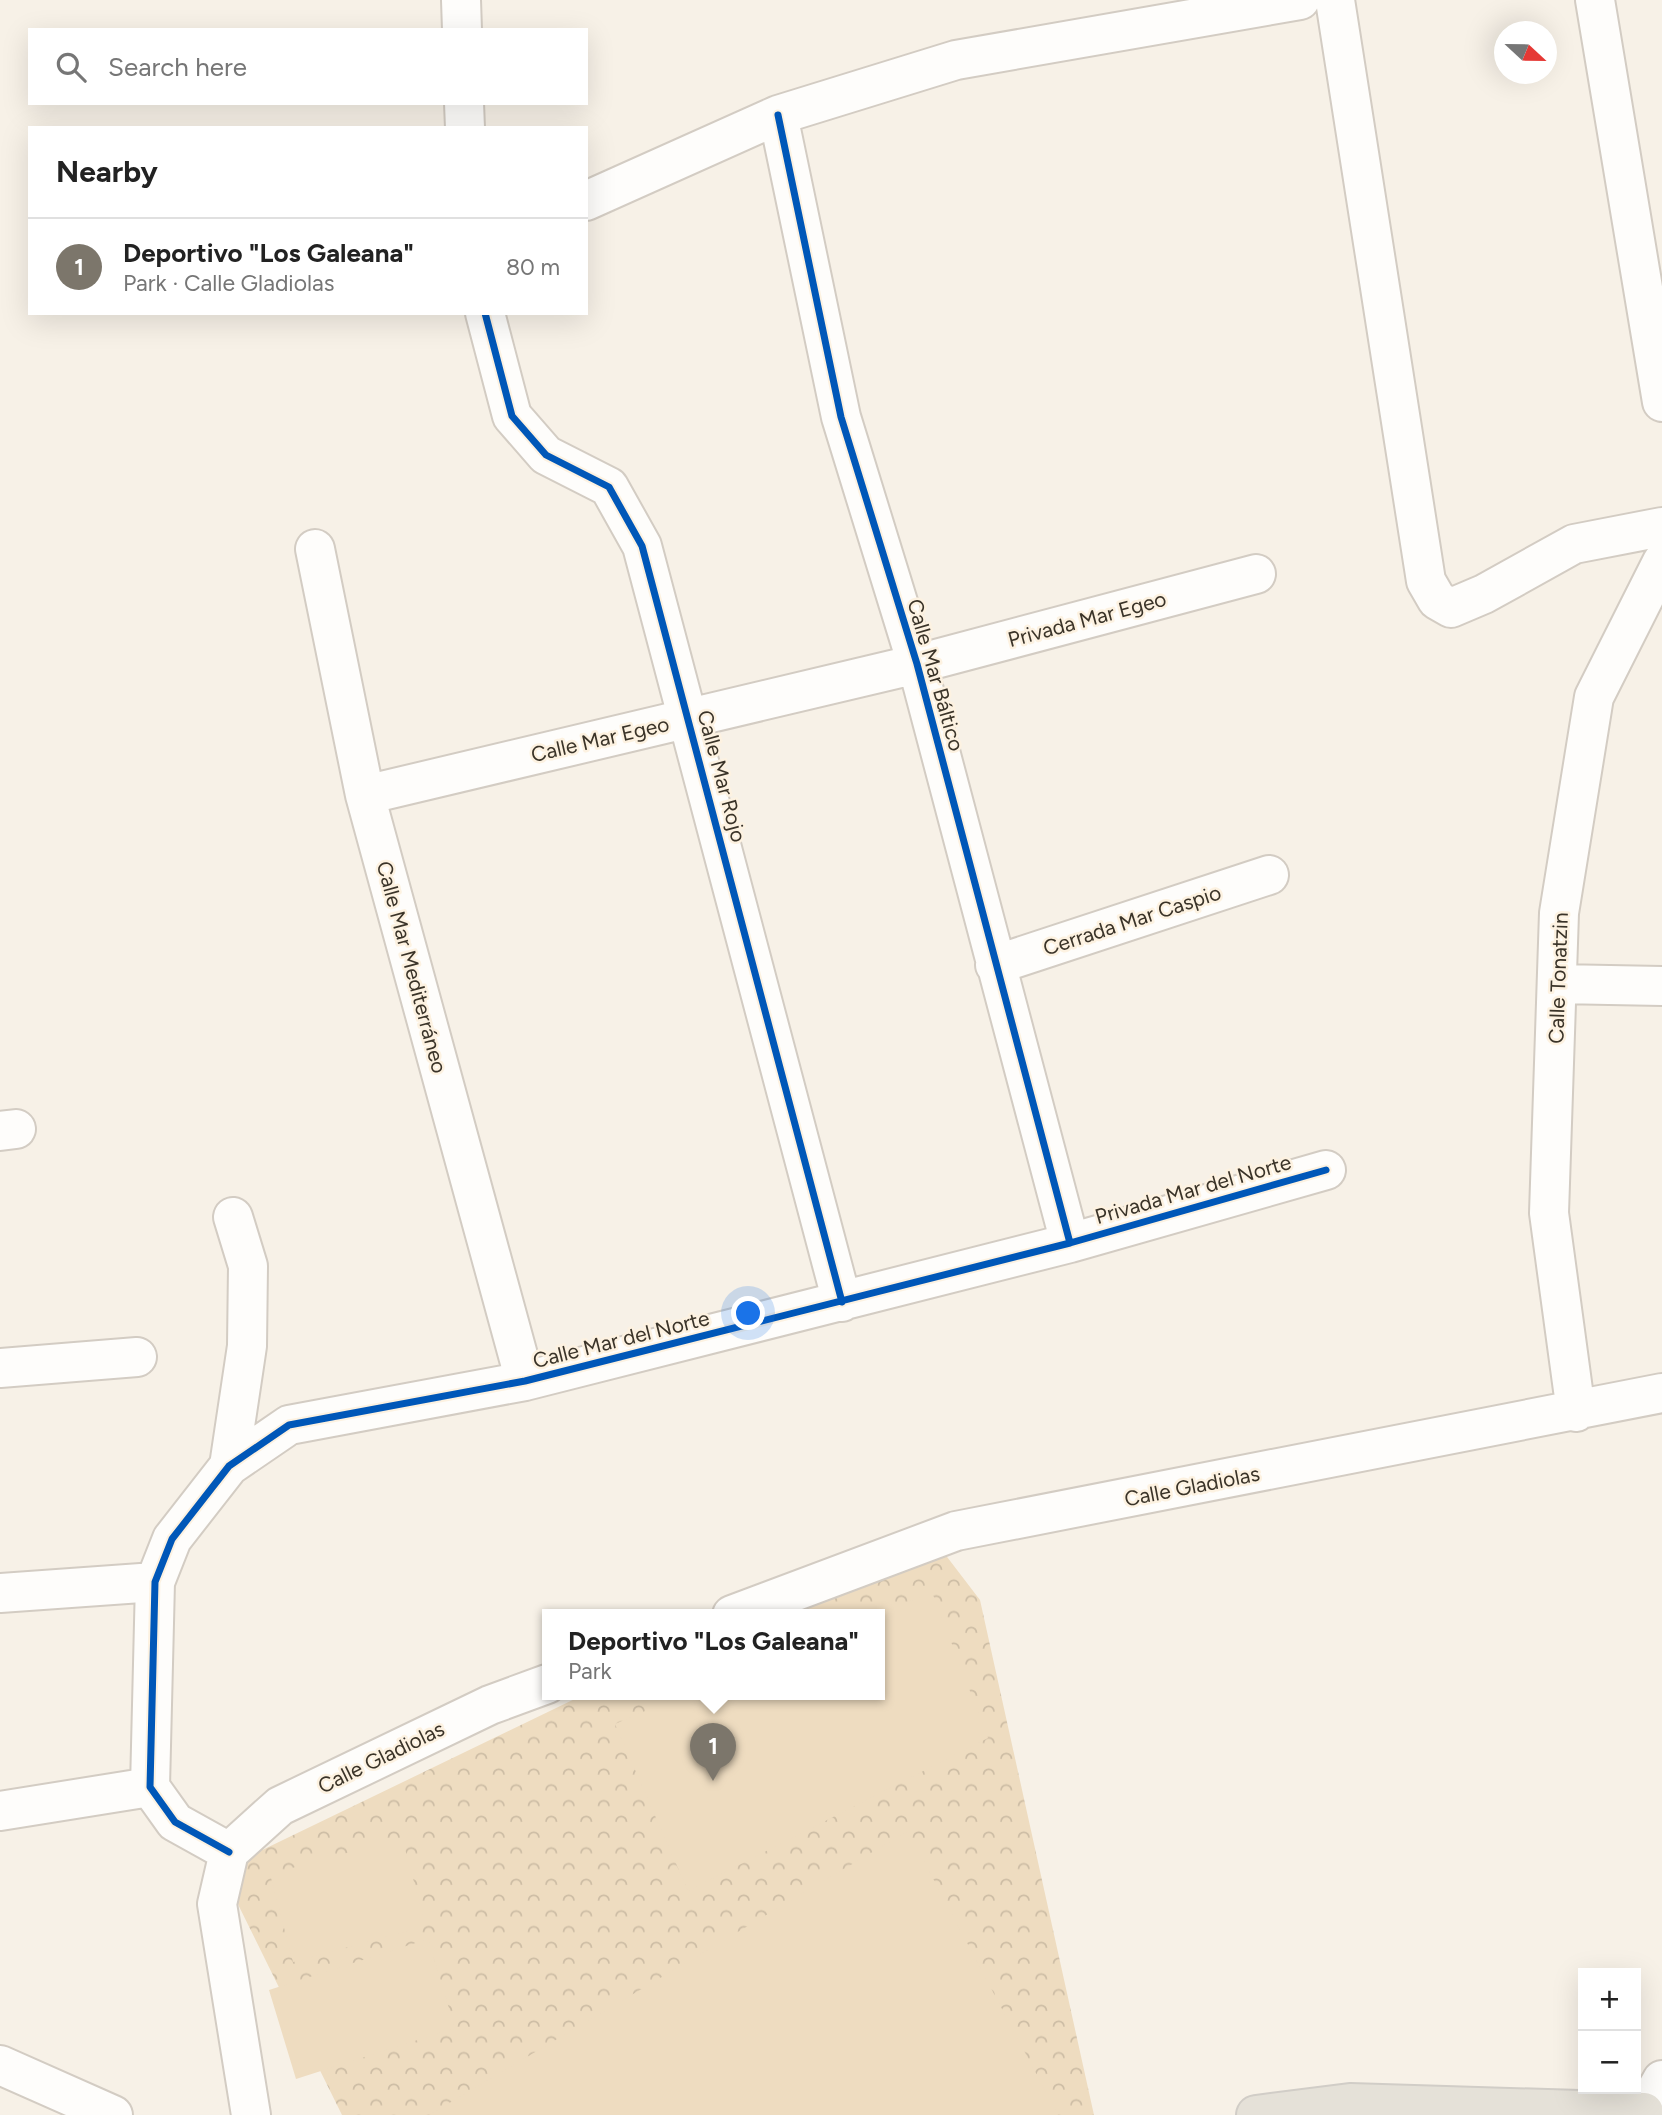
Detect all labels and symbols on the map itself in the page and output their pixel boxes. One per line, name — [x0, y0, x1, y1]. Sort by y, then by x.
north arrow — [1494, 21, 1557, 84]
street label: Privada Mar Egeo — [1005, 586, 1169, 652]
street label: Calle Mar Báltico — [902, 596, 970, 754]
street label: Calle Mar Rojo — [692, 707, 752, 845]
street label: Calle Mar Egeo — [529, 711, 671, 767]
street label: Calle Mar Mediterráneo — [372, 858, 452, 1076]
street label: Cerrada Mar Caspio — [1040, 879, 1224, 961]
street label: Calle Tonatzin — [1543, 912, 1573, 1044]
street label: Privada Mar del Norte — [1092, 1149, 1294, 1229]
your location — [731, 1296, 765, 1330]
street label: Calle Mar del Norte — [530, 1305, 712, 1373]
street label: Calle Gladiolas — [1122, 1461, 1262, 1511]
street label: Calle Gladiolas — [314, 1716, 448, 1798]
pin: 1 — [690, 1723, 736, 1781]

